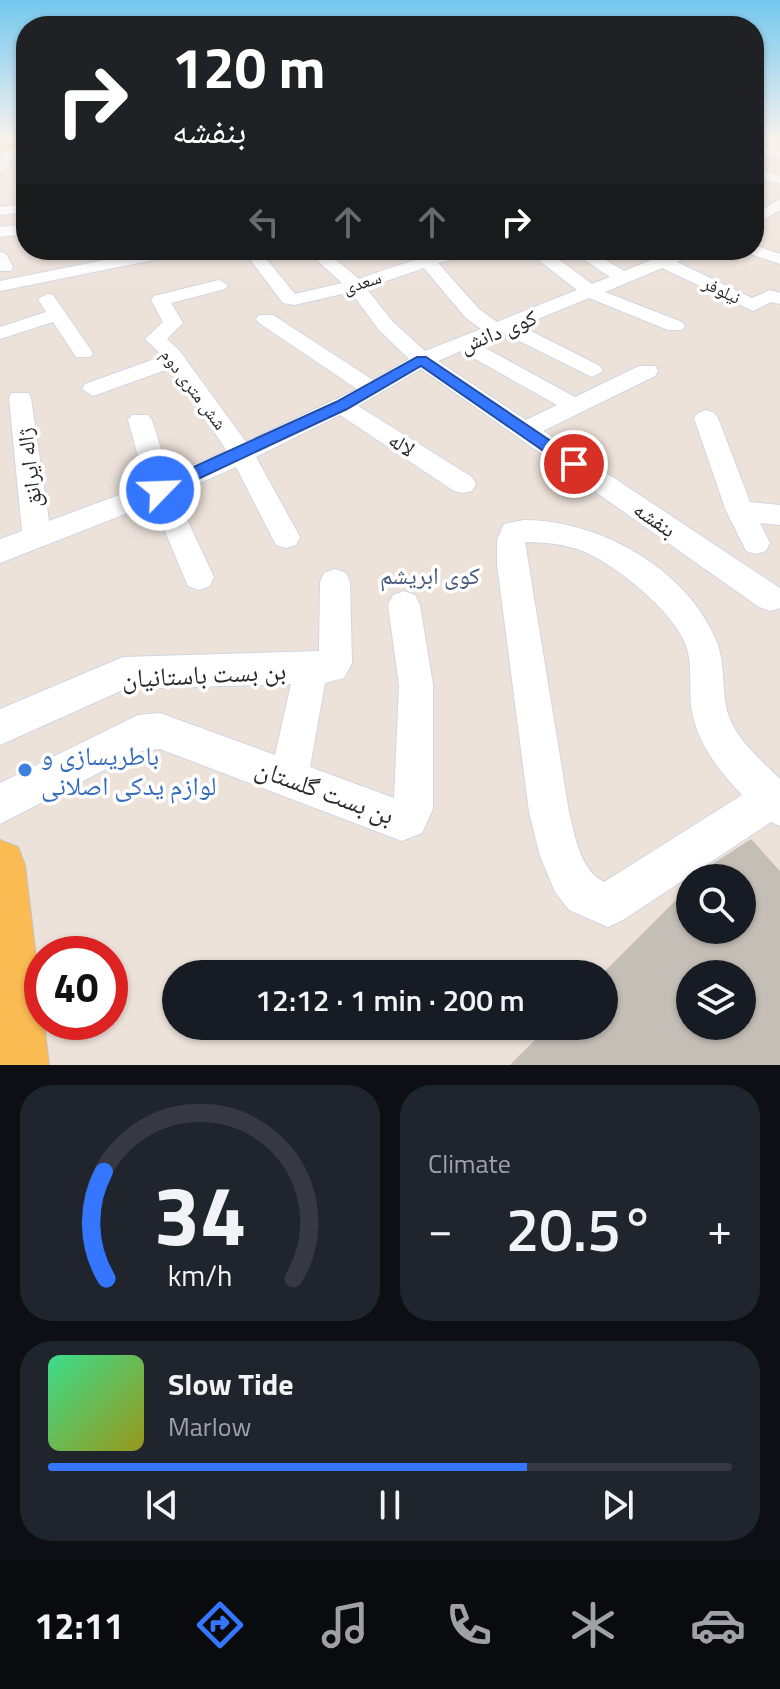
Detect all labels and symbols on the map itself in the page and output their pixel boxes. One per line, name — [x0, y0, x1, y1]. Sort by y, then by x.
street label: سعدی — [339, 263, 385, 301]
street label: نیلوفر — [698, 269, 746, 311]
street label: کوی دانش — [454, 300, 542, 362]
street label: شش متری دوم — [154, 343, 234, 435]
street label: لاله — [382, 423, 422, 465]
street label: ژاله ایرانق — [7, 426, 51, 510]
pin — [540, 430, 608, 498]
position arrow — [118, 448, 202, 532]
street label: بنفشه — [627, 492, 683, 546]
district label: کوی ابریشم — [380, 557, 480, 593]
street label: بن بست باستانیان — [121, 650, 287, 698]
place label: باطریسازی و لوازم یدکی اصلانی — [41, 736, 216, 805]
street label: بن بست گلستان — [250, 748, 400, 834]
marker: باطریسازی و لوازم یدکی اصلانی — [16, 761, 34, 779]
speed limit sign: 40 — [24, 936, 128, 1040]

